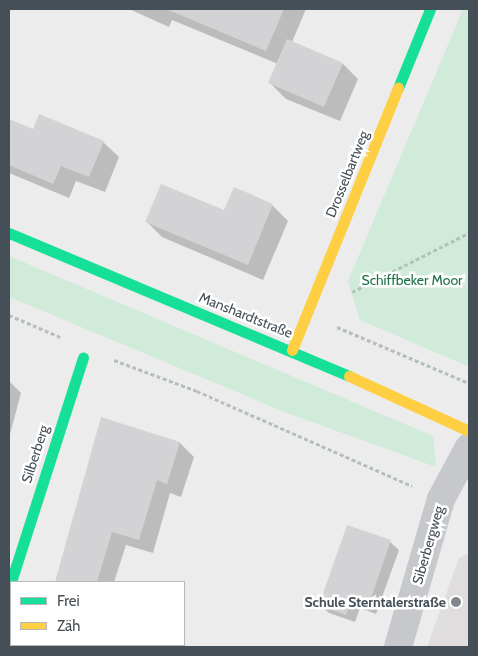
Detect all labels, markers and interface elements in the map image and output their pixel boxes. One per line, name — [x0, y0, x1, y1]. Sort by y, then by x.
street label: Drosselbartweg — [322, 128, 372, 220]
park label: Schiffbeker Moor — [361, 272, 463, 288]
street label: Manshardtstraße — [197, 289, 295, 341]
street label: Silberberg — [18, 423, 52, 485]
street label: Siberbergweg — [409, 504, 447, 586]
legend — [10, 581, 185, 646]
text: Frei — [57, 592, 80, 610]
place label: Schule Sterntalerstraße — [304, 594, 446, 610]
marker: Schule Sterntalerstraße — [450, 596, 462, 608]
text: Zäh — [57, 617, 80, 635]

